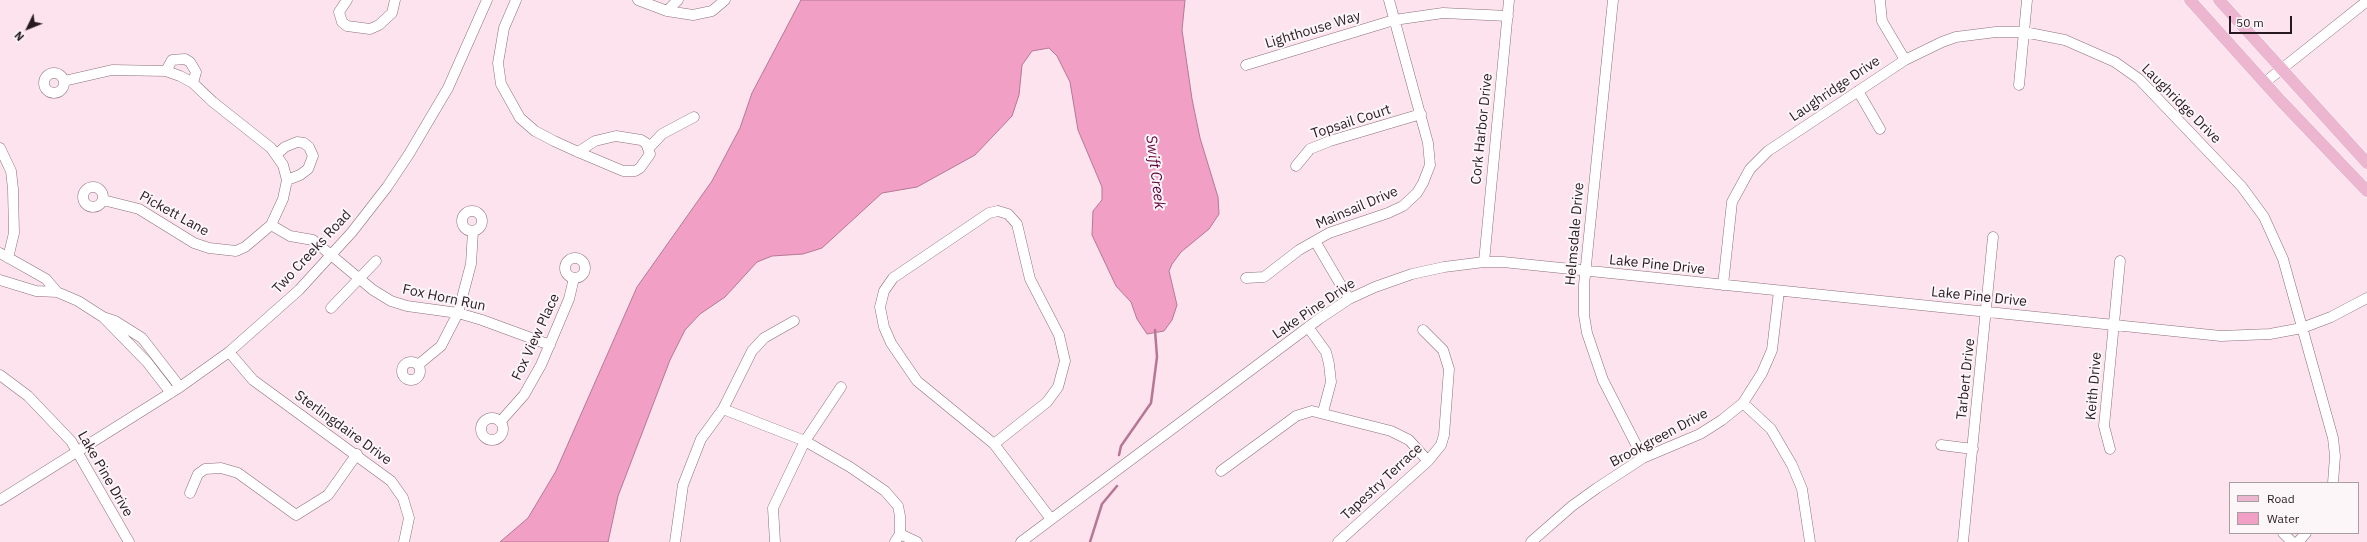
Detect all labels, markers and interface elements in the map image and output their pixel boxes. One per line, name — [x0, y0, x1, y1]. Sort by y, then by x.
street label: Lighthouse Way — [1263, 7, 1363, 53]
north arrow — [8, 8, 48, 48]
scale bar — [2231, 8, 2294, 34]
text: 50 m — [2236, 15, 2264, 30]
text: N — [11, 28, 27, 44]
street label: Laughridge Drive — [1787, 53, 1883, 125]
street label: Laughridge Drive — [2138, 61, 2224, 147]
street label: Cork Harbor Drive — [1468, 73, 1496, 185]
street label: Topsail Court — [1309, 101, 1393, 143]
water label: Swift Creek — [1142, 134, 1168, 210]
street label: Helmsdale Drive — [1562, 182, 1588, 286]
street label: Mainsail Drive — [1313, 183, 1401, 233]
street label: Pickett Lane — [136, 188, 212, 240]
street label: Two Creeks Road — [269, 207, 355, 297]
street label: Lake Pine Drive — [1608, 252, 1706, 278]
street label: Lake Pine Drive — [1269, 275, 1359, 343]
street label: Fox Horn Run — [401, 281, 487, 315]
street label: Lake Pine Drive — [1930, 284, 2028, 310]
street label: Fox View Place — [509, 291, 563, 383]
street label: Tarbert Drive — [1953, 338, 1979, 420]
street label: Keith Drive — [2083, 351, 2105, 421]
street label: Sterlingdaire Drive — [291, 387, 395, 469]
street label: Brookgreen Drive — [1607, 405, 1711, 471]
street label: Lake Pine Drive — [74, 428, 136, 520]
street label: Tapestry Terrace — [1338, 440, 1426, 524]
legend — [2229, 482, 2359, 534]
text: Road — [2267, 491, 2295, 506]
text: Water — [2267, 511, 2299, 526]

